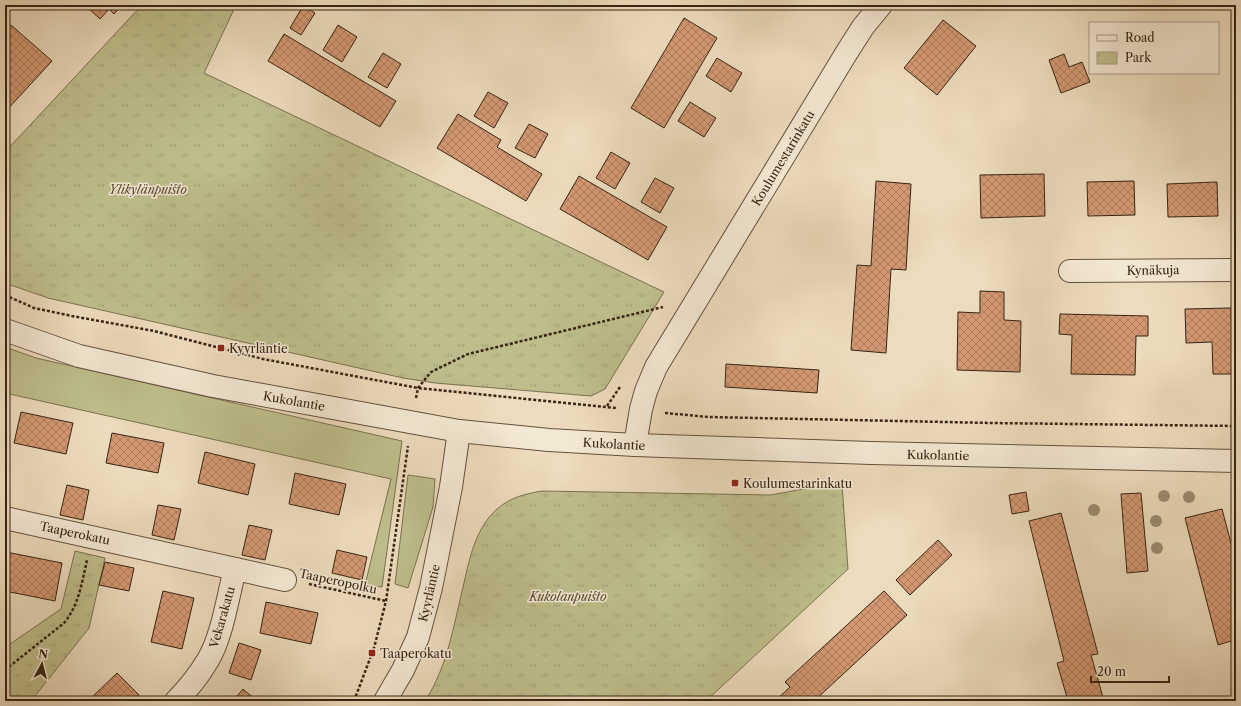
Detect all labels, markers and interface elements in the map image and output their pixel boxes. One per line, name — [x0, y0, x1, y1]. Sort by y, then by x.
legend — [1089, 22, 1219, 74]
text: Road — [1125, 30, 1155, 45]
text: Park — [1125, 50, 1152, 65]
street label: Koulumestarinkatu — [748, 107, 818, 209]
park label: Ylikylänpuisto — [109, 182, 187, 197]
street label: Kynäkuja — [1126, 262, 1180, 278]
place label: Kyyrläntie — [229, 341, 288, 356]
marker: Kyyrläntie — [216, 343, 226, 353]
street label: Kukolantie — [262, 388, 326, 414]
street label: Kukolantie — [582, 435, 646, 453]
street label: Kukolantie — [907, 447, 970, 463]
place label: Koulumestarinkatu — [743, 476, 853, 491]
marker: Koulumestarinkatu — [730, 478, 740, 488]
street label: Taaperokatu — [38, 518, 112, 548]
street label: Kyyrläntie — [415, 562, 443, 623]
street label: Taaperopolku — [298, 565, 379, 597]
street label: Vekarakatu — [206, 584, 238, 650]
park label: Kukolanpuisto — [528, 589, 607, 604]
north arrow — [22, 644, 62, 684]
place label: Taaperokatu — [380, 646, 452, 661]
text: N — [38, 647, 49, 662]
marker: Taaperokatu — [367, 648, 377, 658]
scale bar — [1091, 658, 1169, 684]
text: 20 m — [1097, 664, 1126, 679]

